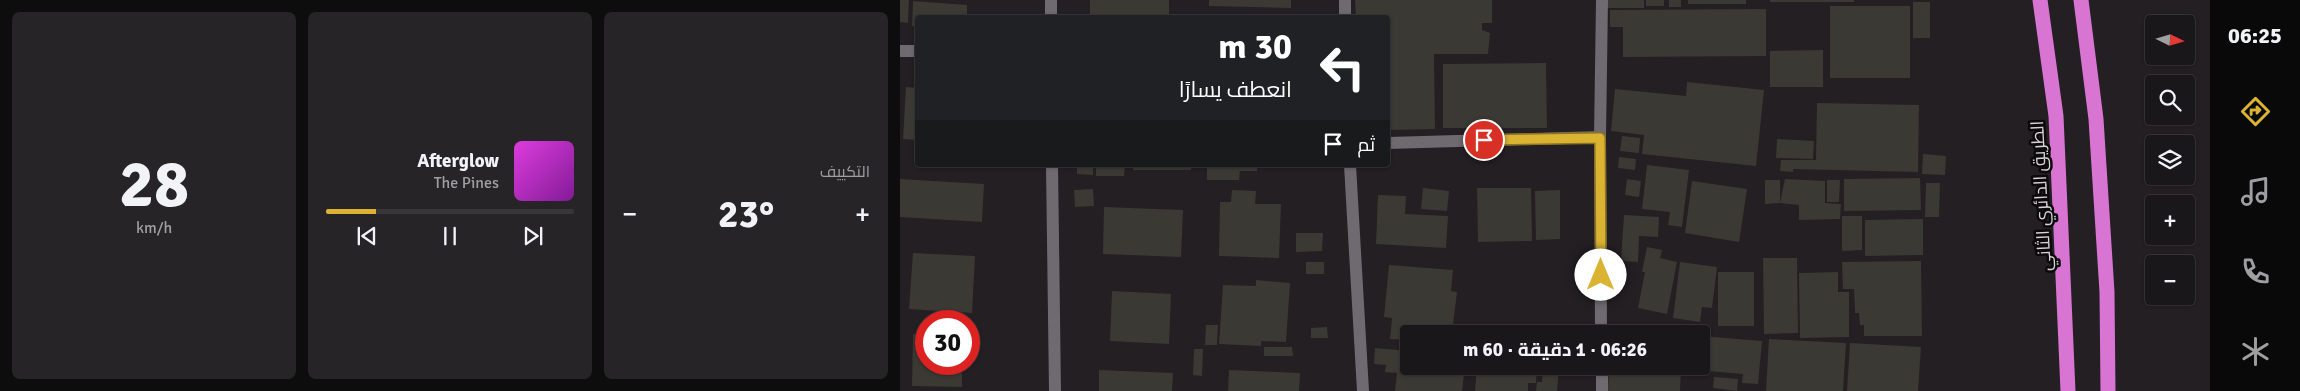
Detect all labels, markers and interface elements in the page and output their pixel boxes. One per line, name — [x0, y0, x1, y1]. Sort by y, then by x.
north arrow — [2145, 15, 2195, 65]
map controls — [2145, 15, 2195, 305]
text: 06:25 — [2228, 22, 2282, 49]
text: 30 m — [1218, 25, 1292, 68]
icon: left — [1310, 35, 1375, 100]
button: search — [2145, 75, 2195, 125]
text: انعطف يسارًا — [1179, 76, 1292, 103]
icon: directions — [2238, 94, 2273, 129]
pin — [1463, 119, 1505, 161]
street label: الطريق الدائري الثاني — [2026, 120, 2059, 272]
icon: arrive — [1470, 126, 1498, 154]
icon: arrive — [1319, 130, 1347, 158]
text: ثم — [1357, 133, 1375, 157]
button: layers — [2145, 135, 2195, 185]
text: 28 — [119, 145, 189, 225]
text: Afterglow — [417, 149, 499, 173]
text: التكييف — [820, 162, 870, 182]
text: The Pines — [434, 173, 499, 193]
icon: music — [2238, 174, 2273, 209]
text: 23° — [718, 191, 774, 238]
button: + — [2145, 195, 2195, 245]
text: − — [622, 197, 637, 231]
text: + — [855, 197, 870, 231]
text: km/h — [136, 218, 172, 238]
icon: previous — [353, 222, 381, 250]
icon: pause — [436, 222, 464, 250]
icon: next — [519, 222, 547, 250]
position arrow — [1574, 248, 1626, 300]
icon: phone — [2238, 254, 2273, 289]
button: − — [2145, 255, 2195, 305]
speed limit sign: 30 — [915, 310, 980, 375]
icon: climate — [2238, 334, 2273, 369]
text: 06:26 · 1 دقيقة · 60 m — [1463, 338, 1647, 362]

